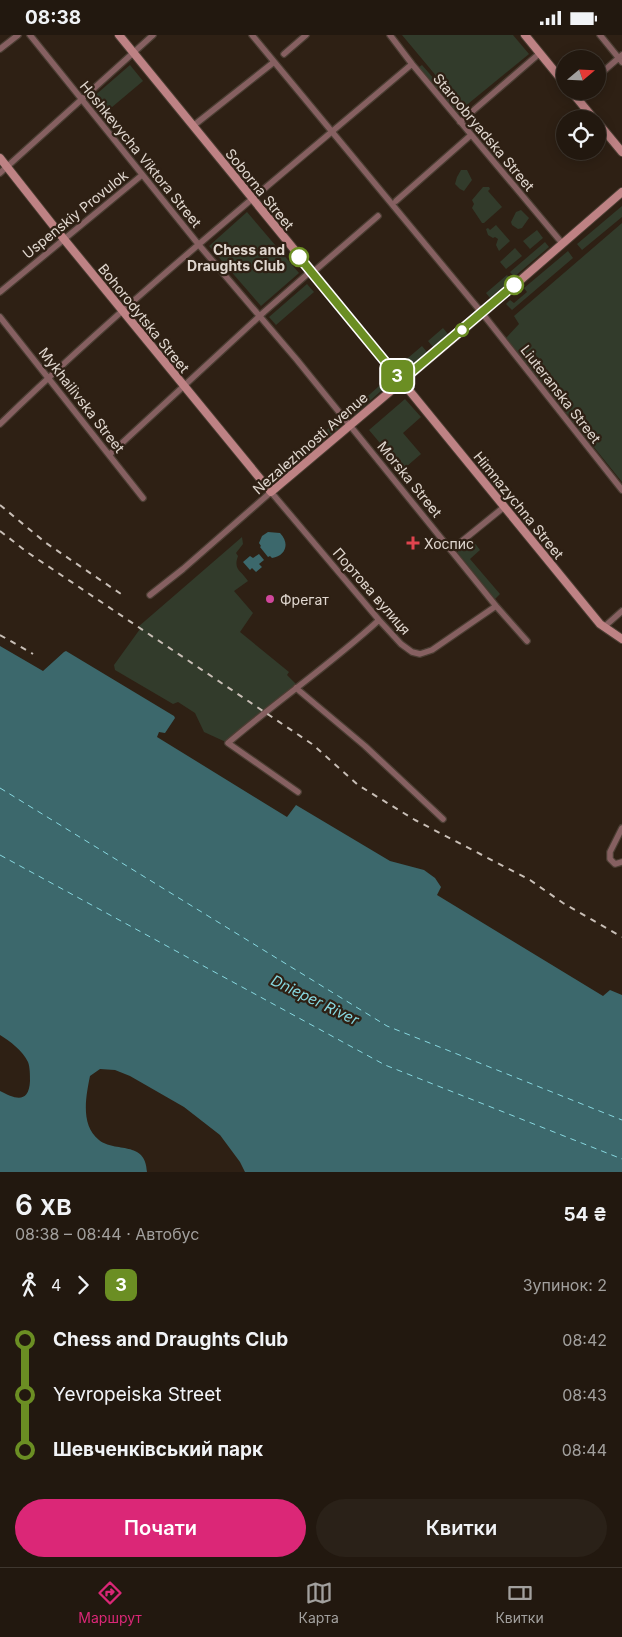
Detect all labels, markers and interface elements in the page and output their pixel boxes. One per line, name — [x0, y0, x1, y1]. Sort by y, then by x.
text: 08:38 — [25, 6, 81, 29]
north arrow — [556, 50, 606, 100]
map controls — [556, 50, 606, 160]
street label: Staroobryadska Street — [430, 70, 538, 194]
street label: Hoshkevycha Viktora Street — [77, 77, 206, 231]
button: locate — [556, 110, 606, 160]
street label: Soborna Street — [222, 145, 298, 233]
street label: Uspenskiy Provulok — [19, 166, 131, 262]
place label: Chess and Draughts Club — [187, 241, 285, 274]
marker: Chess and Draughts Club — [289, 247, 309, 267]
street label: Bohorodytska Street — [95, 260, 193, 376]
unlabelled marker — [504, 275, 524, 295]
unlabelled marker — [455, 323, 469, 337]
street label: Liuteranska Street — [517, 341, 605, 447]
street label: Mykhailivska Street — [36, 344, 129, 456]
line badge: 3 — [381, 360, 413, 392]
text: 3 — [391, 365, 403, 386]
street label: Nezalezhnosti Avenue — [249, 388, 371, 498]
street label: Morska Street — [374, 438, 446, 521]
street label: Himnazychna Street — [470, 448, 568, 562]
place label: Хоспис — [424, 535, 474, 552]
marker: Хоспис — [406, 536, 420, 550]
street label: Портова вулиця — [330, 544, 414, 638]
place label: Фрегат — [280, 591, 329, 608]
marker: Фрегат — [264, 593, 276, 605]
water label: Dnieper River — [268, 971, 362, 1030]
text: 6 хв — [15, 1188, 72, 1222]
text: 54 ₴ — [563, 1203, 607, 1226]
text: 08:38 – 08:44 · Автобус — [15, 1224, 199, 1244]
icon: walk — [15, 1271, 43, 1299]
icon: forward — [69, 1271, 97, 1299]
text: 3 — [115, 1274, 127, 1295]
text: 4 — [51, 1275, 61, 1295]
text: Зупинок: 2 — [523, 1275, 607, 1295]
text: Chess and Draughts Club — [53, 1328, 288, 1351]
text: 08:42 — [562, 1330, 607, 1350]
text: Yevropeiska Street — [53, 1383, 221, 1406]
text: 08:43 — [562, 1385, 607, 1405]
text: Шевченківський парк — [53, 1438, 263, 1461]
text: 08:44 — [562, 1440, 607, 1460]
button: Почати — [15, 1499, 306, 1557]
button: Квитки — [316, 1499, 607, 1557]
tab: Маршрут — [78, 1579, 142, 1626]
tab: Карта — [299, 1579, 339, 1626]
tab: Квитки — [495, 1579, 544, 1626]

